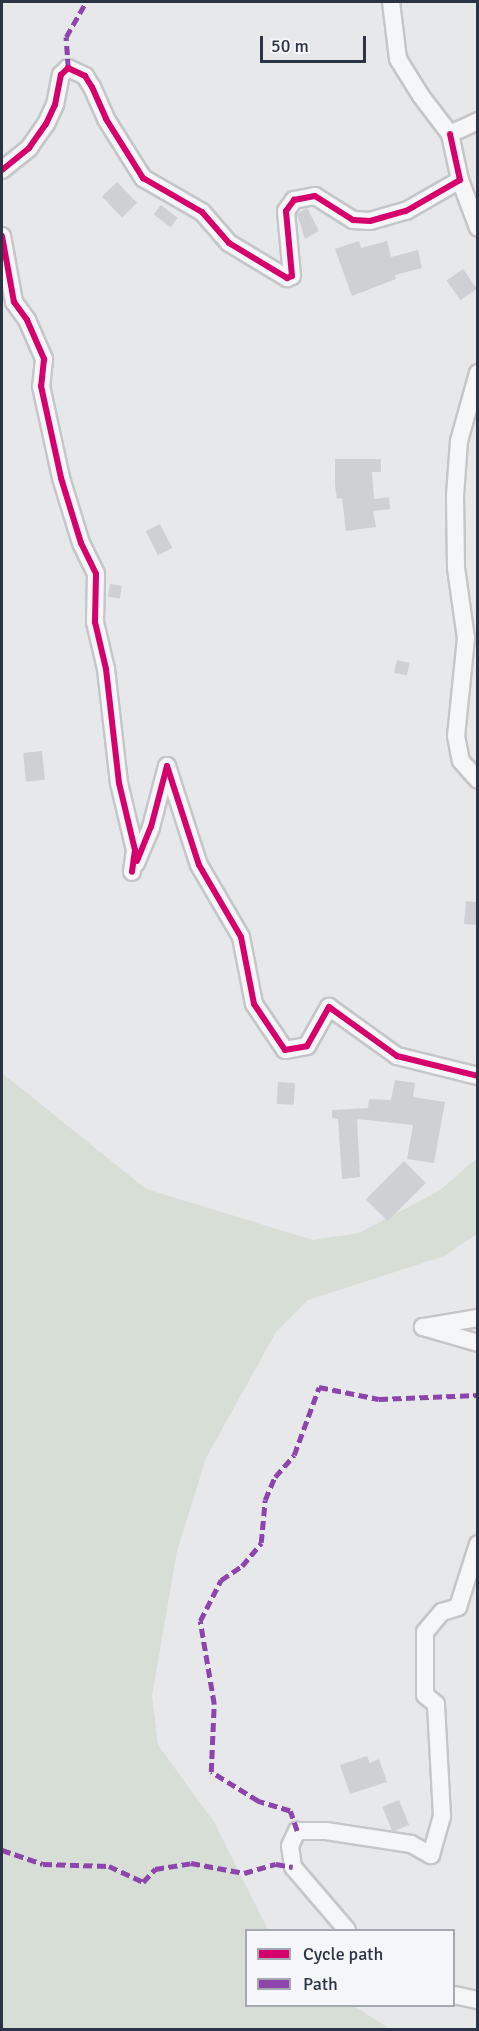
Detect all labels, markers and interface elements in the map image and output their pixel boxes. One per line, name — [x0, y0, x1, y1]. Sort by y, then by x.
scale bar — [263, 24, 370, 62]
text: 50 m — [271, 35, 309, 57]
legend — [245, 1929, 455, 2007]
text: Cycle path — [303, 1943, 383, 1965]
text: Path — [303, 1973, 338, 1995]

